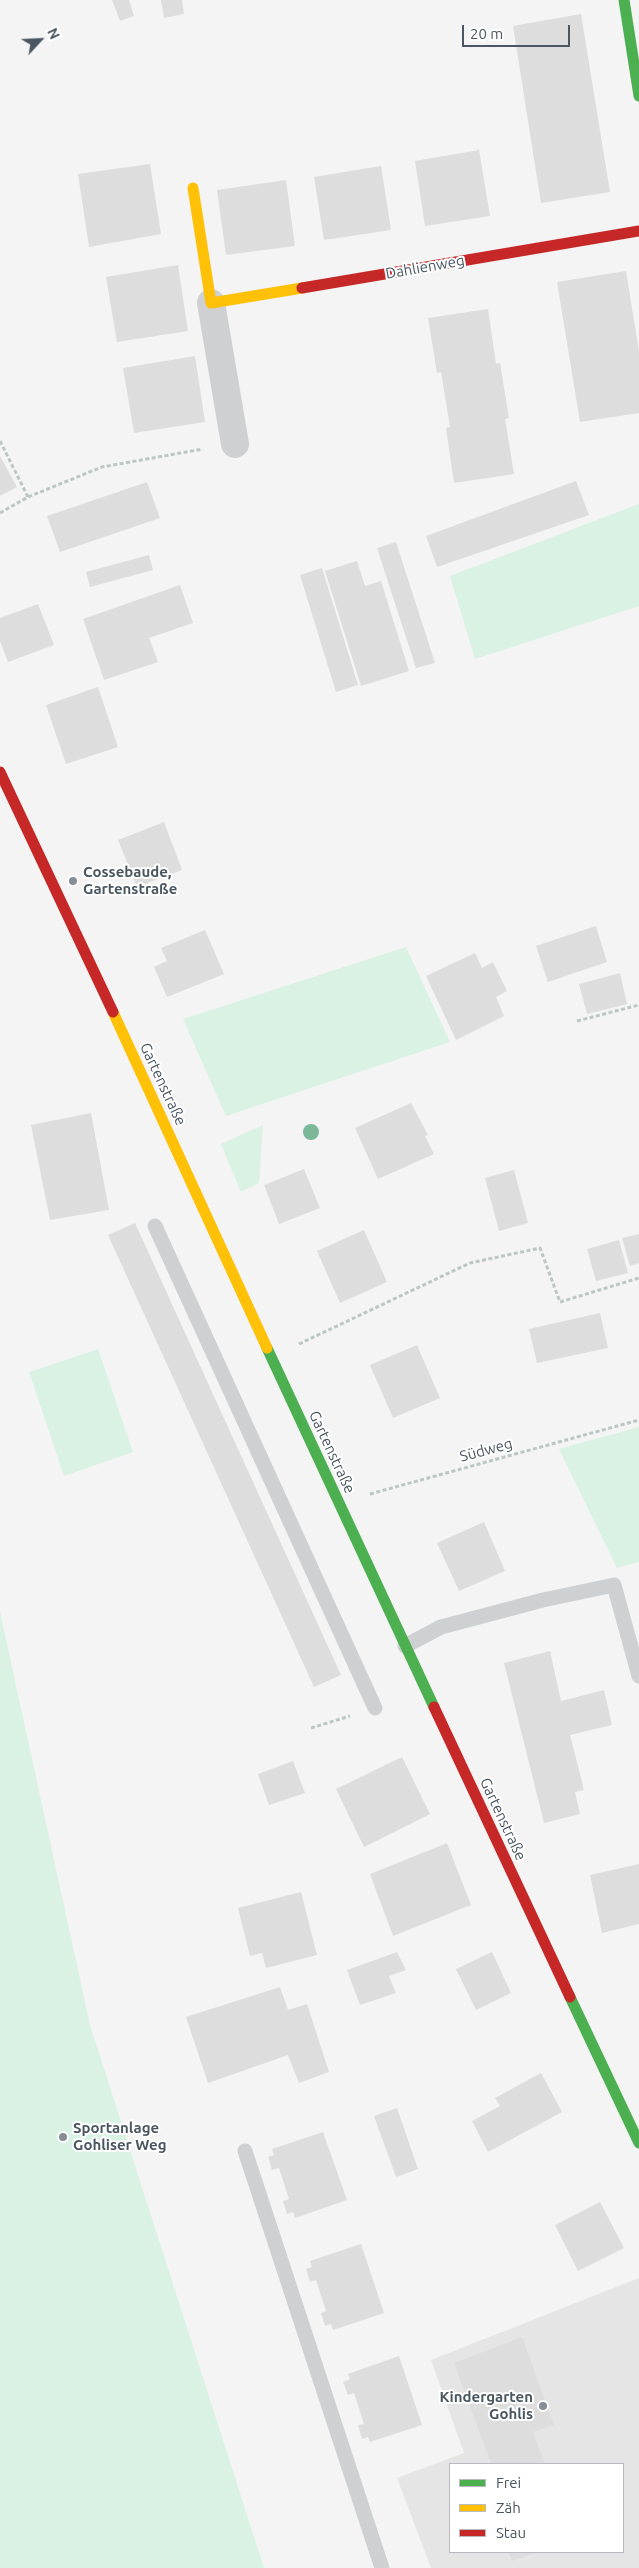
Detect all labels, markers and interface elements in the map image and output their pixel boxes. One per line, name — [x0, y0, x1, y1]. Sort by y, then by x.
north arrow — [15, 15, 65, 65]
scale bar — [464, 15, 572, 47]
text: 20 m — [470, 25, 503, 42]
text: N — [44, 26, 63, 42]
street label: Dahlienweg — [384, 251, 466, 283]
place label: Cossebaude, Gartenstraße — [83, 863, 177, 898]
marker: Cossebaude, Gartenstraße — [67, 875, 79, 887]
street label: Gartenstraße — [136, 1040, 190, 1128]
street label: Gartenstraße — [305, 1408, 359, 1496]
street label: Südweg — [458, 1434, 514, 1466]
street label: Gartenstraße — [476, 1775, 530, 1863]
place label: Sportanlage Gohliser Weg — [73, 2119, 167, 2154]
marker: Sportanlage Gohliser Weg — [57, 2131, 69, 2143]
place label: Kindergarten Gohlis — [439, 2388, 533, 2423]
marker: Kindergarten Gohlis — [537, 2400, 549, 2412]
legend — [449, 2463, 624, 2553]
text: Frei — [496, 2474, 521, 2491]
text: Zäh — [496, 2499, 521, 2516]
text: Stau — [496, 2524, 526, 2541]

